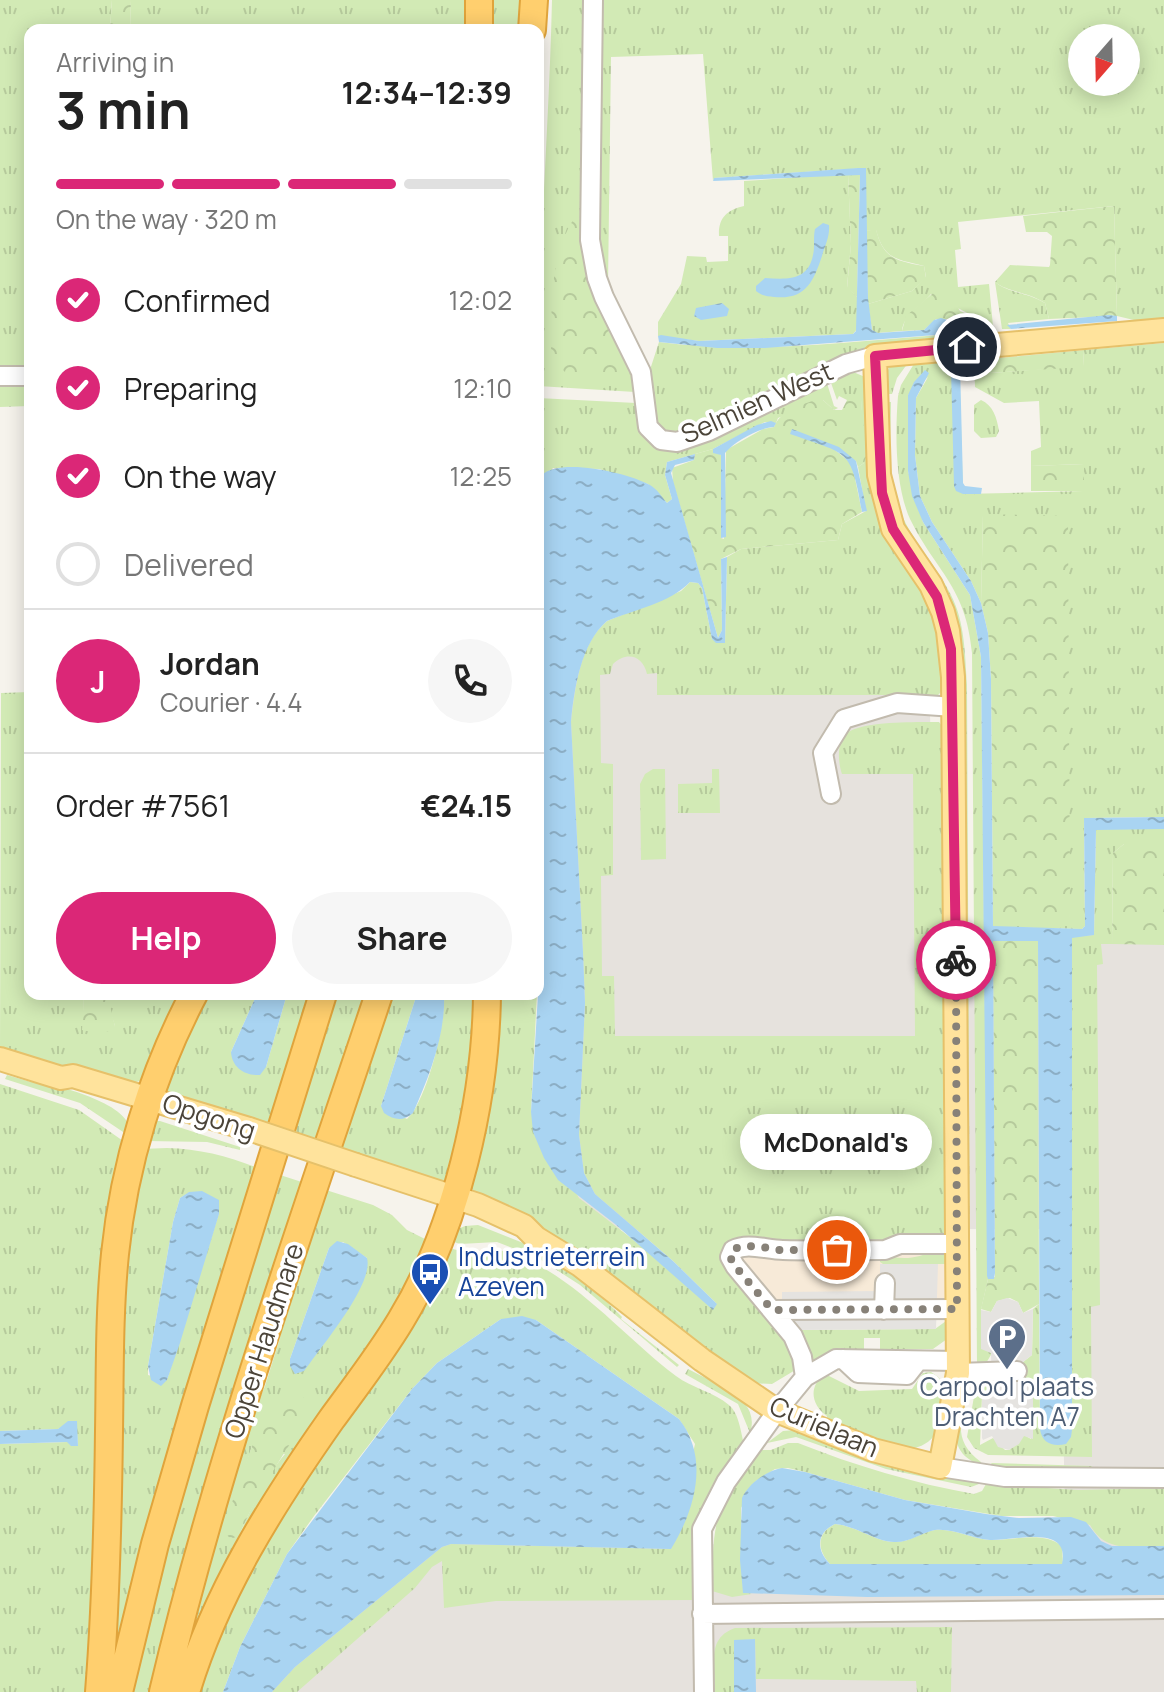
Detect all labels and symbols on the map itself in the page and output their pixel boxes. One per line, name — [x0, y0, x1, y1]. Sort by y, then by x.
north arrow — [1068, 24, 1140, 96]
pin — [933, 313, 1001, 381]
street label: Selmien West — [675, 353, 838, 452]
courier — [916, 920, 996, 1000]
street label: Opgong — [158, 1084, 260, 1148]
callout: McDonald's — [741, 1114, 933, 1170]
pin — [803, 1216, 871, 1284]
street label: Opper Haudmare — [215, 1238, 312, 1443]
place label: Industrieterrein Azeven — [458, 1238, 645, 1304]
bus stop icon: Industrieterrein Azeven — [409, 1251, 451, 1306]
parking icon: Carpool plaats Drachten A7 — [986, 1316, 1028, 1371]
place label: Carpool plaats Drachten A7 — [920, 1368, 1094, 1434]
street label: Curielaan — [764, 1387, 884, 1465]

